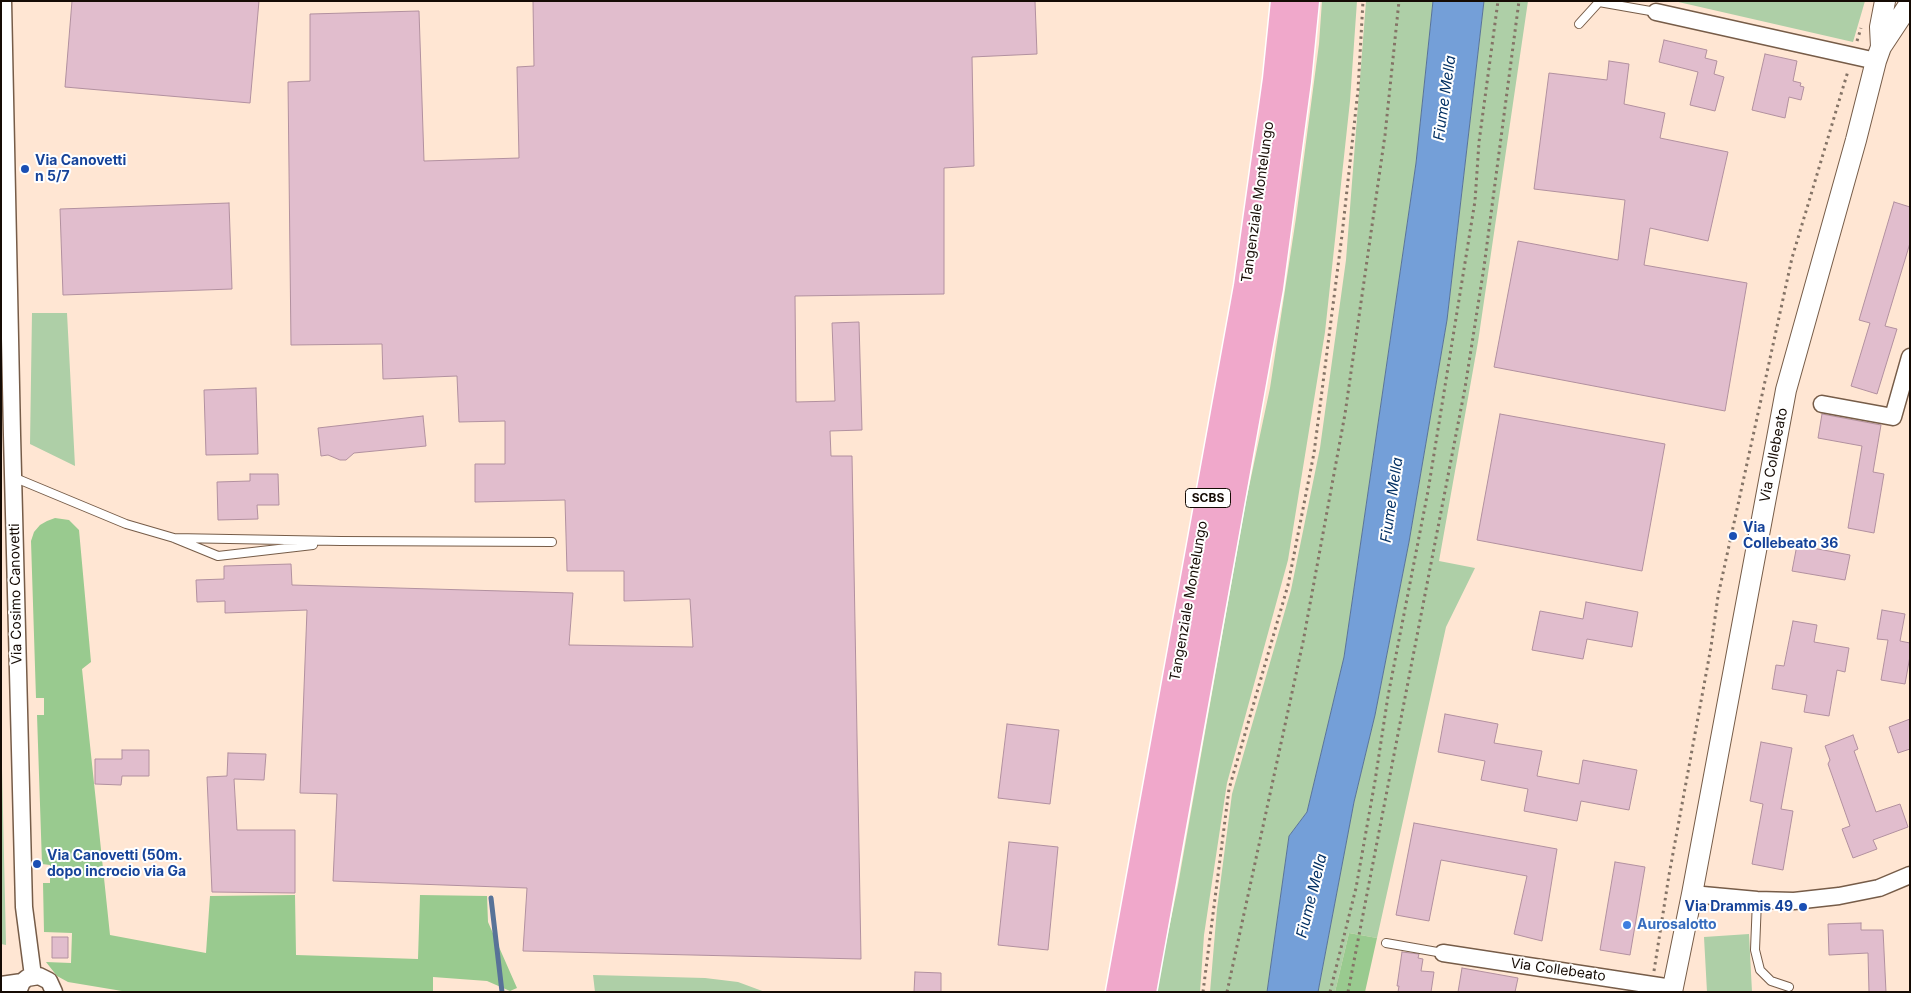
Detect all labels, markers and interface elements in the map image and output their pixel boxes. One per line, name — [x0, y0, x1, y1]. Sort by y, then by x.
water label: Fiume Mella — [1430, 54, 1460, 142]
street label: Tangenziale Montelungo — [1238, 120, 1278, 284]
place label: Via Canovetti n 5/7 — [35, 153, 126, 186]
marker: Via Canovetti n 5/7 — [19, 163, 31, 175]
street label: Via Collebeato — [1757, 406, 1791, 504]
water label: Fiume Mella — [1377, 456, 1407, 544]
road number: SCBS — [1186, 488, 1230, 508]
street label: Tangenziale Montelungo — [1167, 520, 1211, 682]
place label: Via Collebeato 36 — [1743, 520, 1838, 552]
street label: Via Cosimo Canovetti — [6, 523, 26, 665]
marker: Via Collebeato 36 — [1727, 530, 1739, 542]
place label: Via Canovetti (50m. dopo incrocio via Ga — [47, 848, 186, 880]
water label: Fiume Mella — [1293, 852, 1331, 940]
marker: Via Canovetti (50m. dopo incrocio via Ga — [31, 858, 43, 870]
place label: Via Drammis 49 — [1685, 899, 1793, 915]
marker: Via Drammis 49 — [1797, 901, 1809, 913]
place label: Aurosalotto — [1637, 917, 1717, 933]
marker: Aurosalotto — [1621, 919, 1633, 931]
street label: Via Collebeato — [1509, 955, 1607, 985]

